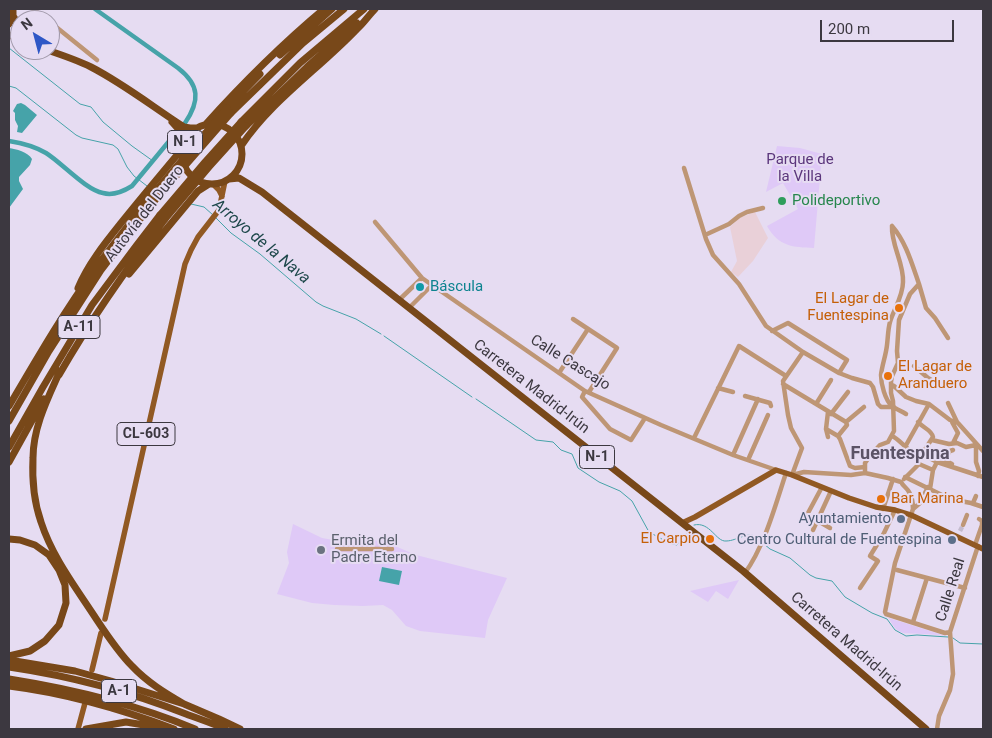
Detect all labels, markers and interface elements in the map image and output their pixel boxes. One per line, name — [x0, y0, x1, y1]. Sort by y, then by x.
north arrow — [10, 10, 60, 60]
scale bar — [822, 10, 956, 42]
text: N — [18, 14, 35, 33]
text: 200 m — [828, 20, 870, 38]
road number: N-1 — [168, 130, 202, 154]
park label: Parque de la Villa — [766, 151, 834, 186]
street label: Autovía del Duero — [102, 162, 188, 266]
place label: Polideportivo — [792, 192, 880, 210]
marker: Polideportivo — [776, 195, 788, 207]
water label: Arroyo de la Nava — [208, 196, 314, 288]
place label: Báscula — [430, 278, 483, 296]
marker: Báscula — [414, 281, 426, 293]
place label: El Lagar de Fuentespina — [807, 290, 889, 325]
marker: El Lagar de Fuentespina — [893, 302, 905, 314]
road number: A-11 — [58, 316, 100, 338]
street label: Calle Cascajo — [527, 331, 613, 395]
street label: Carretera Madrid-Irún — [469, 336, 593, 438]
place label: El Lagar de Aranduero — [898, 358, 972, 393]
marker: El Lagar de Aranduero — [882, 370, 894, 382]
road number: CL-603 — [117, 422, 175, 446]
district label: Fuentespina — [850, 443, 950, 465]
road number: N-1 — [580, 446, 614, 468]
place label: Bar Marina — [891, 490, 964, 508]
marker: Bar Marina — [875, 493, 887, 505]
place label: Ayuntamiento — [799, 510, 891, 528]
marker: Ayuntamiento — [895, 513, 907, 525]
place label: El Carpio — [640, 530, 700, 548]
place label: Centro Cultural de Fuentespina — [737, 531, 942, 549]
place label: Ermita del Padre Eterno — [331, 532, 417, 567]
marker: El Carpio — [704, 533, 716, 545]
marker: Centro Cultural de Fuentespina — [946, 534, 958, 546]
marker: Ermita del Padre Eterno — [315, 544, 327, 556]
street label: Calle Real — [932, 556, 970, 624]
street label: Carretera Madrid-Irún — [786, 589, 906, 695]
road number: A-1 — [102, 679, 136, 702]

